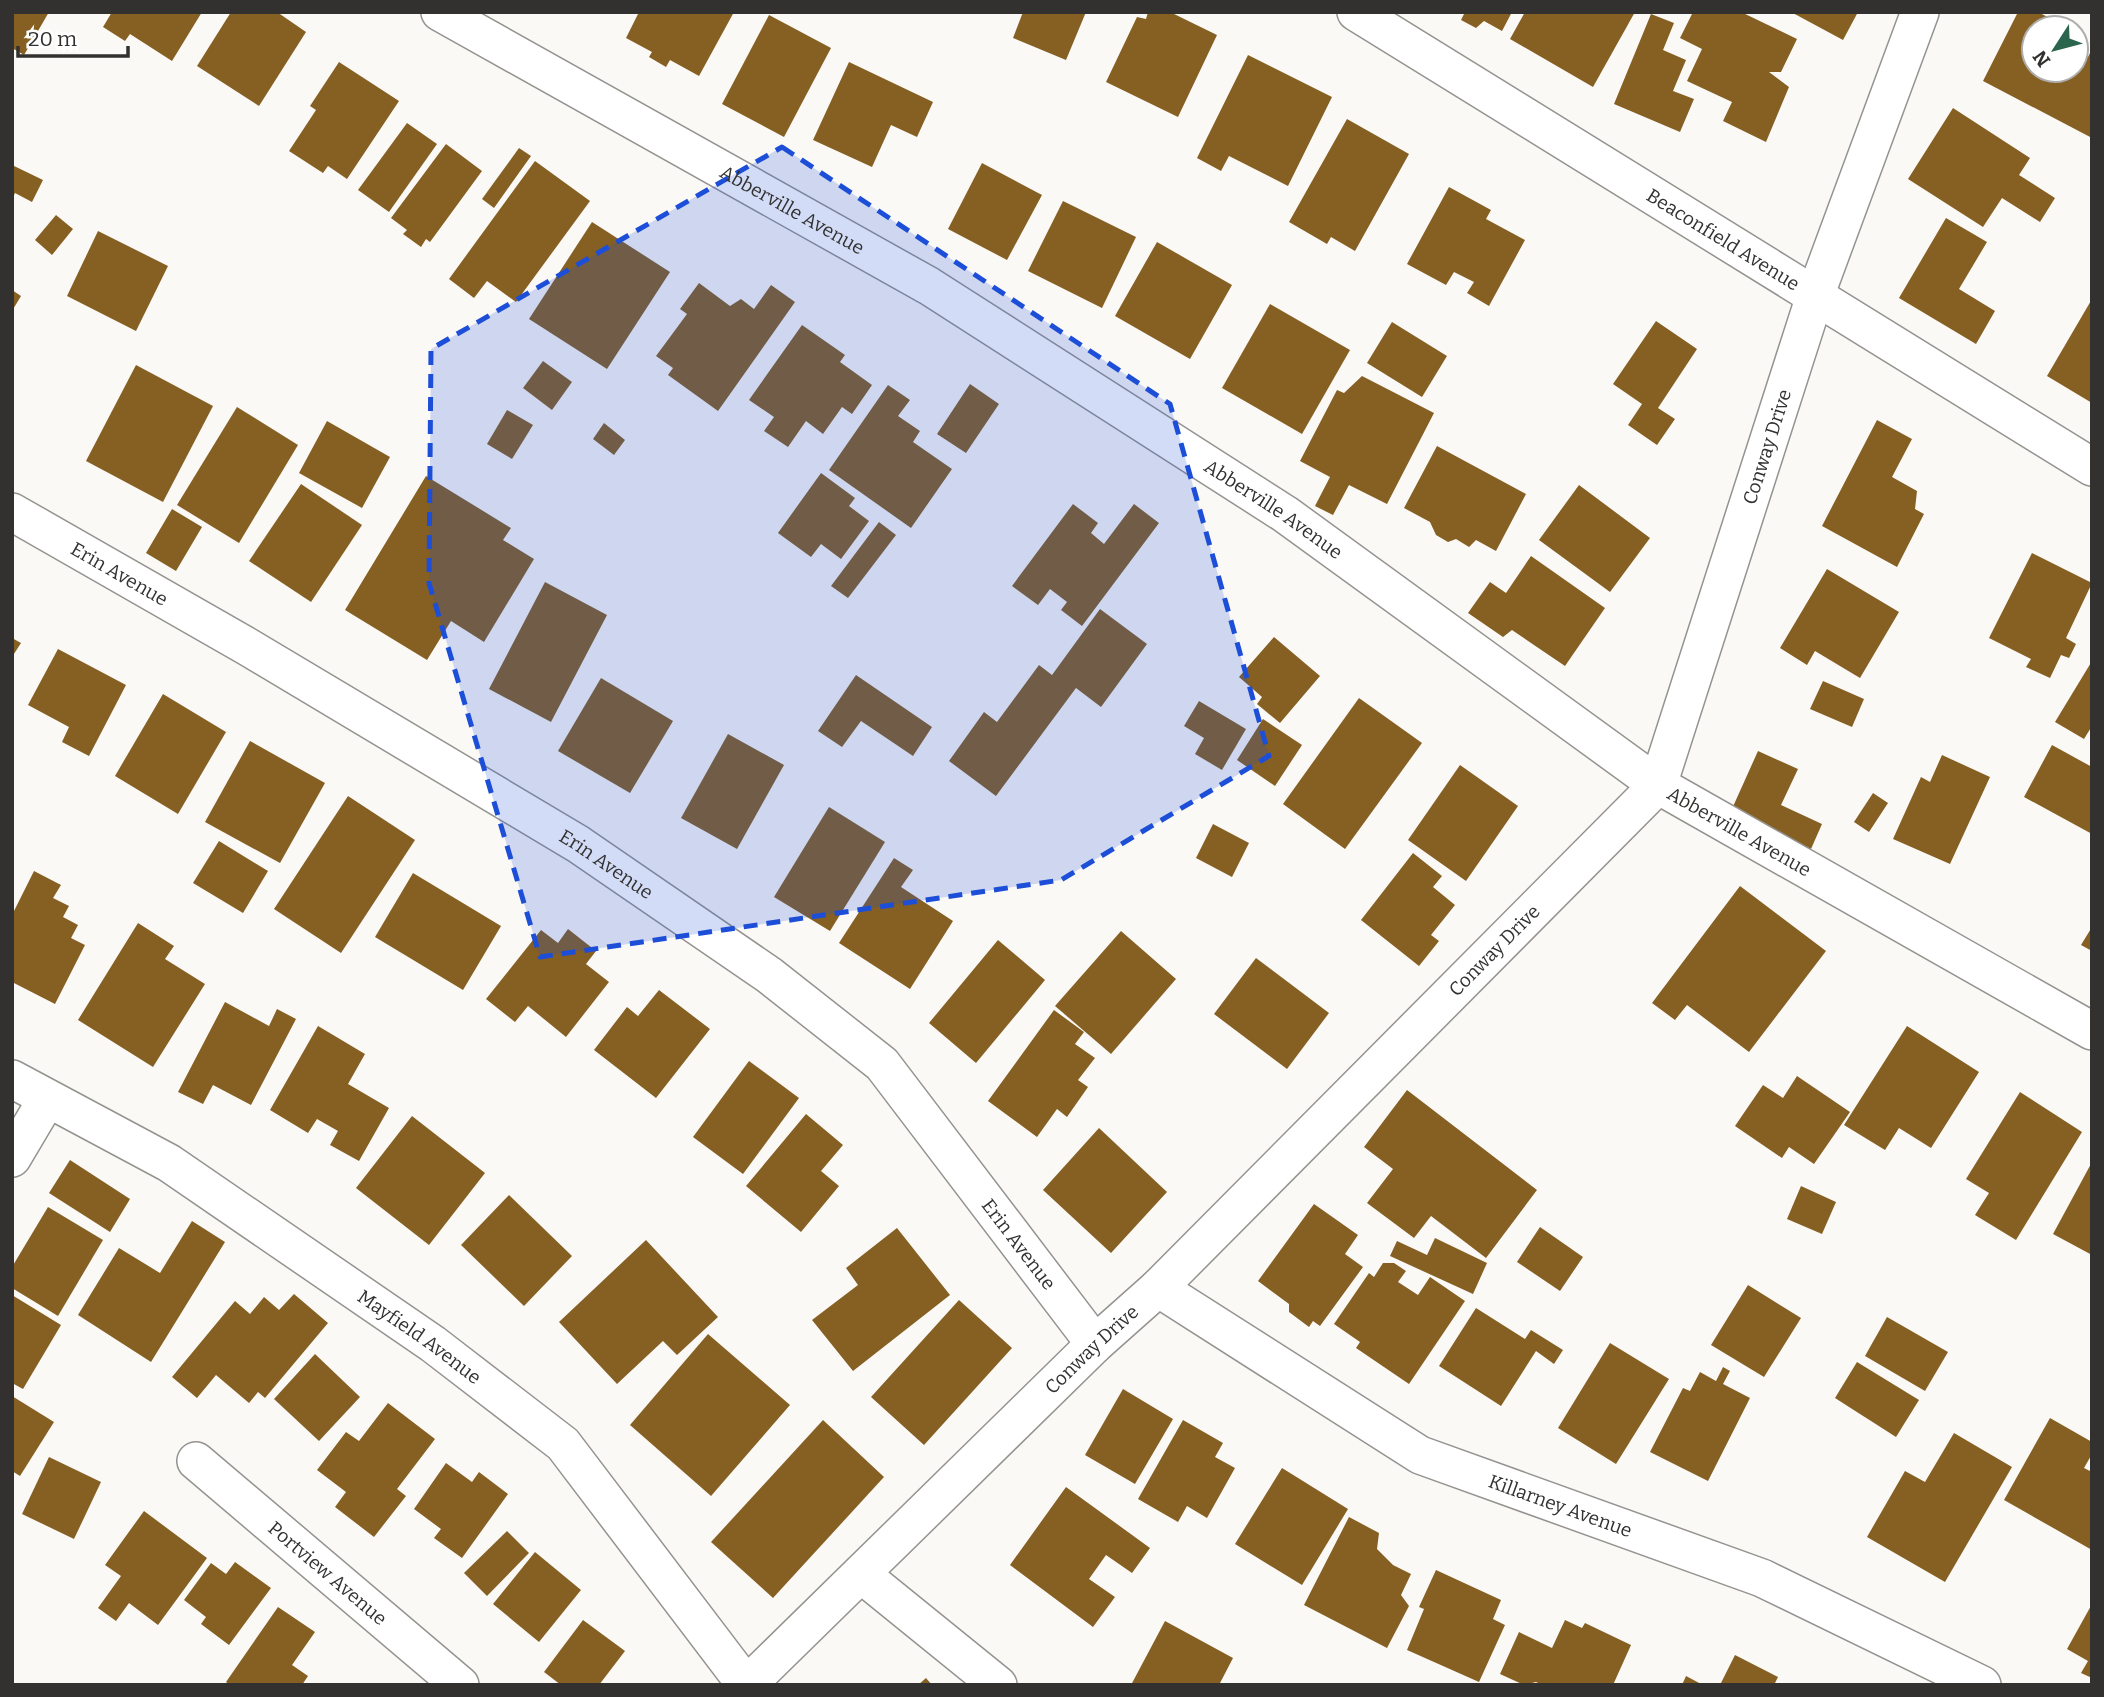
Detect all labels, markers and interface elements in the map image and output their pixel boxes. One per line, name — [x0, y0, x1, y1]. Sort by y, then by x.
scale bar — [18, 14, 128, 58]
north arrow — [2020, 14, 2090, 84]
text: 20 m — [28, 26, 77, 52]
text: N — [2028, 46, 2055, 71]
street label: Abberville Avenue — [716, 160, 868, 259]
street label: Beaconfield Avenue — [1642, 184, 1804, 296]
street label: Conway Drive — [1738, 386, 1796, 507]
street label: Abberville Avenue — [1200, 454, 1347, 564]
street label: Erin Avenue — [67, 537, 172, 611]
street label: Abberville Avenue — [1663, 782, 1815, 882]
street label: Erin Avenue — [555, 825, 657, 904]
street label: Conway Drive — [1444, 900, 1545, 1001]
street label: Erin Avenue — [977, 1194, 1061, 1294]
street label: Mayfield Avenue — [353, 1285, 486, 1389]
street label: Conway Drive — [1040, 1300, 1143, 1399]
street label: Killarney Avenue — [1485, 1470, 1635, 1542]
street label: Portview Avenue — [264, 1516, 392, 1630]

